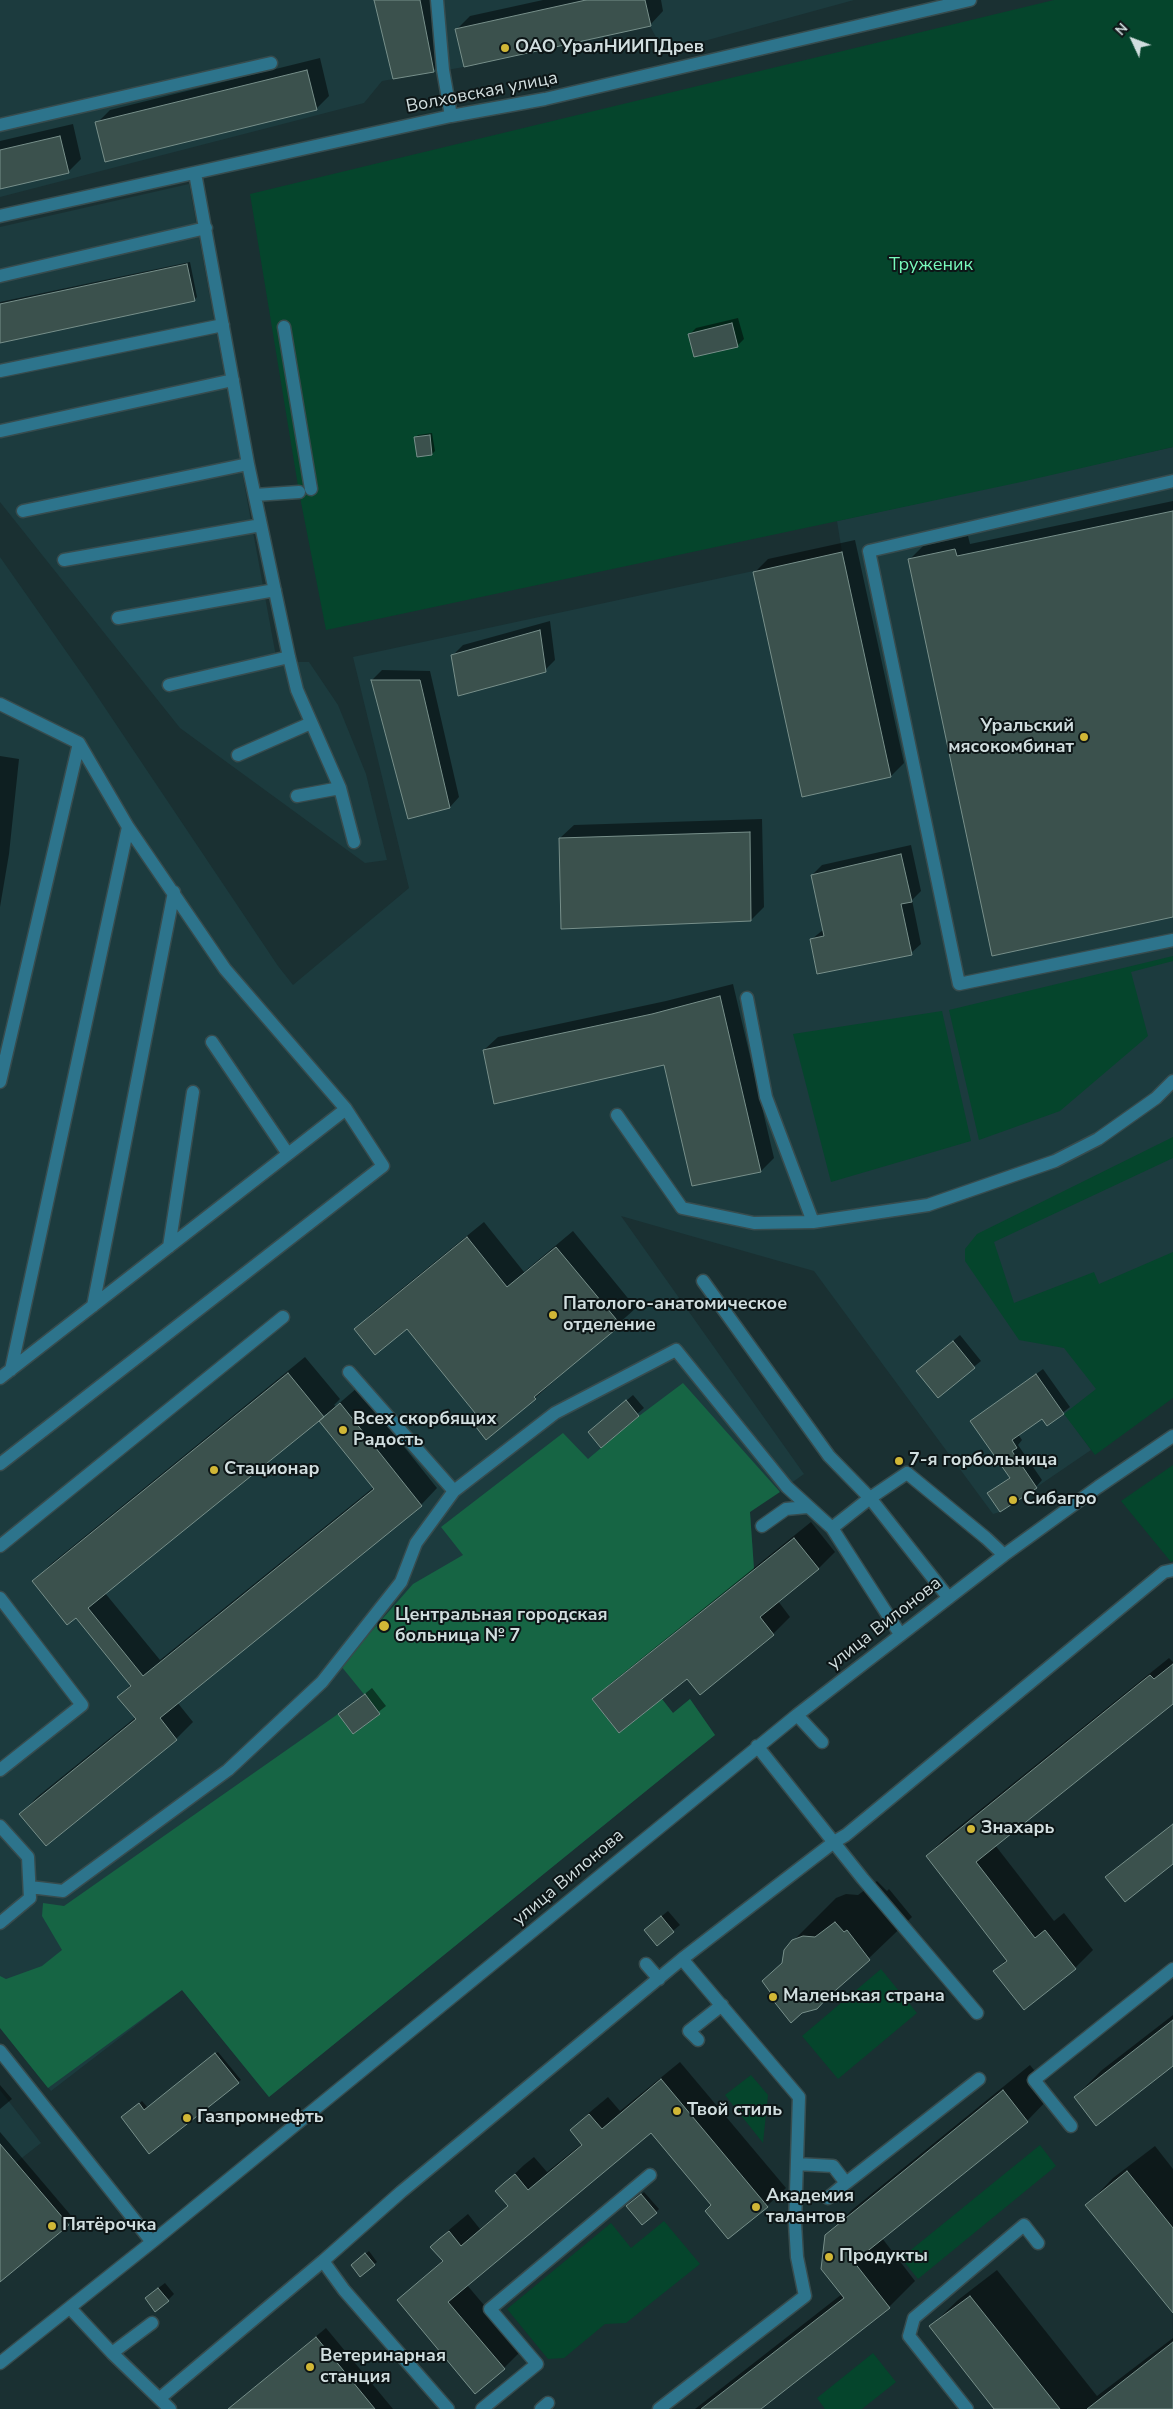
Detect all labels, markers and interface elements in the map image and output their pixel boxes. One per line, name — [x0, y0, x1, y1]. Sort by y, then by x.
north arrow — [1108, 15, 1158, 65]
text: N — [1111, 19, 1132, 40]
place label: ОАО УралНИИПДрев — [515, 37, 704, 59]
marker: ОАО УралНИИПДрев — [499, 42, 511, 54]
street label: Волховская улица — [404, 68, 560, 118]
park label: Труженик — [889, 255, 973, 277]
place label: Уральский мясокомбинат — [948, 716, 1074, 759]
marker: Уральский мясокомбинат — [1078, 731, 1090, 743]
place label: Патолого-анатомическое отделение — [563, 1294, 787, 1336]
marker: Патолого-анатомическое отделение — [547, 1309, 559, 1321]
place label: Всех скорбящих Радость — [353, 1409, 497, 1452]
marker: Всех скорбящих Радость — [337, 1424, 349, 1436]
place label: 7-я горбольница — [909, 1450, 1057, 1472]
marker: 7-я горбольница — [893, 1455, 905, 1467]
place label: Стационар — [224, 1459, 320, 1481]
marker: Стационар — [208, 1464, 220, 1476]
place label: Сибагро — [1023, 1489, 1097, 1511]
marker: Сибагро — [1007, 1494, 1019, 1506]
street label: улица Вилонова — [824, 1573, 946, 1675]
place label: Центральная городская больница № 7 — [395, 1605, 608, 1648]
marker: Центральная городская больница № 7 — [377, 1619, 391, 1633]
place label: Знахарь — [981, 1818, 1055, 1840]
marker: Знахарь — [965, 1823, 977, 1835]
street label: улица Вилонова — [509, 1825, 629, 1931]
place label: Маленькая страна — [783, 1986, 945, 2008]
marker: Маленькая страна — [767, 1991, 779, 2003]
place label: Твой стиль — [687, 2100, 782, 2122]
marker: Твой стиль — [671, 2105, 683, 2117]
place label: Газпромнефть — [197, 2107, 324, 2129]
marker: Газпромнефть — [181, 2112, 193, 2124]
place label: Академия талантов — [766, 2186, 854, 2228]
marker: Академия талантов — [750, 2201, 762, 2213]
place label: Пятёрочка — [62, 2215, 156, 2237]
marker: Пятёрочка — [46, 2220, 58, 2232]
place label: Продукты — [839, 2246, 928, 2268]
marker: Продукты — [823, 2251, 835, 2263]
place label: Ветеринарная станция — [320, 2346, 446, 2388]
marker: Ветеринарная станция — [304, 2361, 316, 2373]

